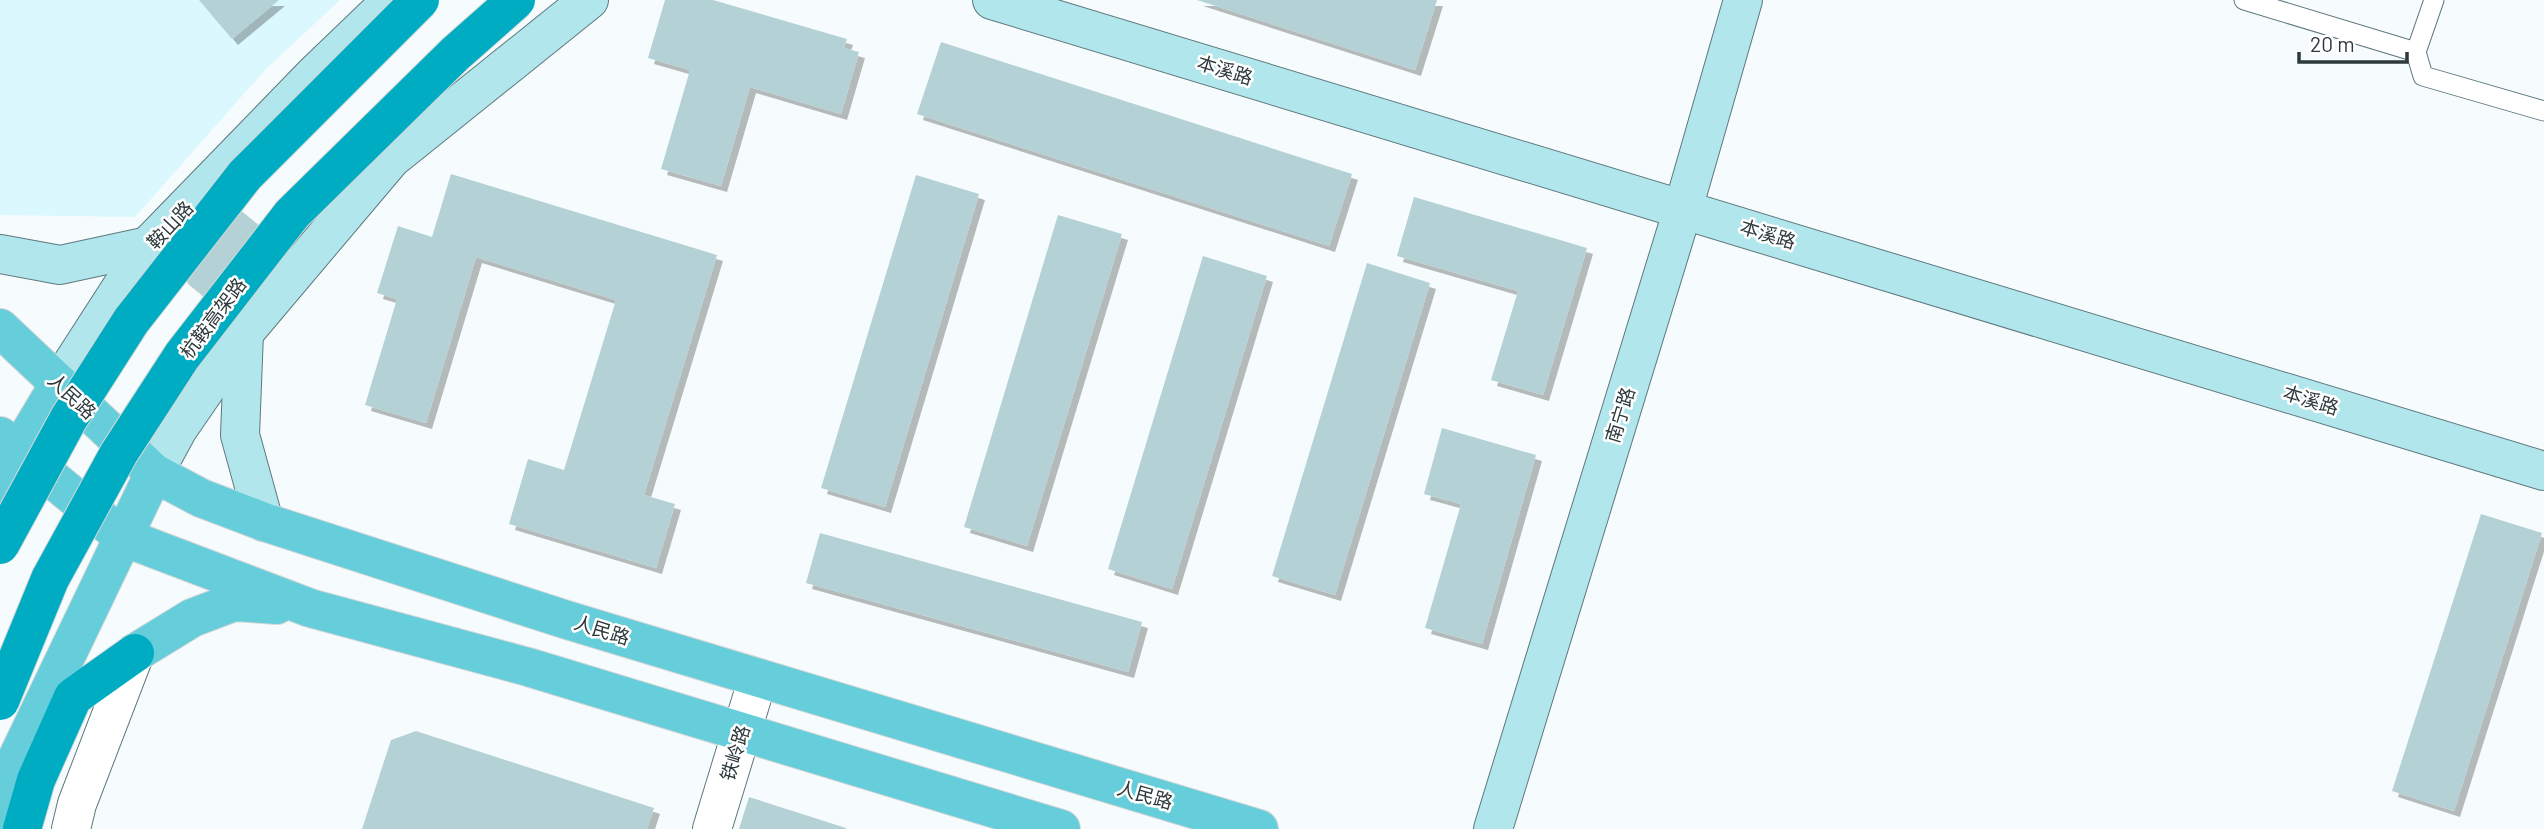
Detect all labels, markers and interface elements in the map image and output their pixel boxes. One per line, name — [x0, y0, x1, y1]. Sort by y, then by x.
scale bar — [2299, 21, 2408, 65]
text: 20 m — [2310, 31, 2355, 56]
street label: 本溪路 — [1195, 50, 1256, 89]
street label: 鞍山路 — [142, 196, 197, 253]
street label: 本溪路 — [1738, 214, 1799, 253]
street label: 杭鞍高架路 — [175, 273, 250, 363]
street label: 人民路 — [44, 368, 101, 423]
street label: 本溪路 — [2281, 380, 2342, 419]
street label: 南宁路 — [1600, 384, 1639, 445]
street label: 人民路 — [572, 610, 633, 649]
street label: 铁岭路 — [715, 722, 754, 783]
street label: 人民路 — [1115, 776, 1176, 813]

